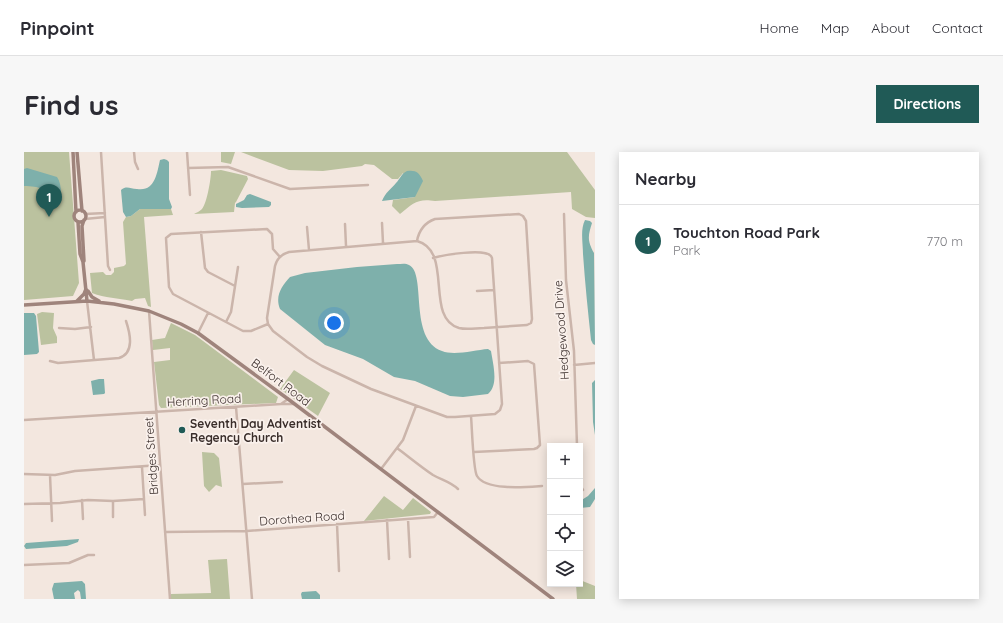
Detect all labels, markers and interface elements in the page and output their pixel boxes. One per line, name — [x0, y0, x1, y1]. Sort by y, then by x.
text: Pinpoint — [20, 16, 95, 40]
text: Home — [760, 19, 799, 37]
text: Map — [821, 19, 849, 37]
text: About — [871, 19, 910, 37]
text: Contact — [932, 19, 983, 37]
button: Directions — [876, 85, 979, 123]
text: Find us — [24, 87, 118, 122]
text: Nearby — [635, 168, 696, 189]
pin: 1 — [36, 184, 62, 217]
text: Touchton Road Park — [673, 223, 820, 242]
text: 1 — [645, 233, 651, 249]
text: 770 m — [927, 233, 963, 249]
text: Park — [673, 242, 701, 258]
street label: Hedgewood Drive — [550, 280, 572, 380]
your location — [324, 313, 344, 333]
street label: Belfort Road — [248, 355, 314, 409]
street label: Herring Road — [166, 391, 242, 409]
place label: Seventh Day Adventist Regency Church — [190, 416, 322, 445]
street label: Bridges Street — [141, 417, 161, 495]
marker: Seventh Day Adventist Regency Church — [177, 425, 187, 435]
map controls — [547, 443, 583, 587]
button: + — [547, 443, 583, 479]
button: − — [547, 479, 583, 515]
street label: Dorothea Road — [259, 508, 345, 528]
button: locate — [547, 515, 583, 551]
button: layers — [547, 551, 583, 587]

